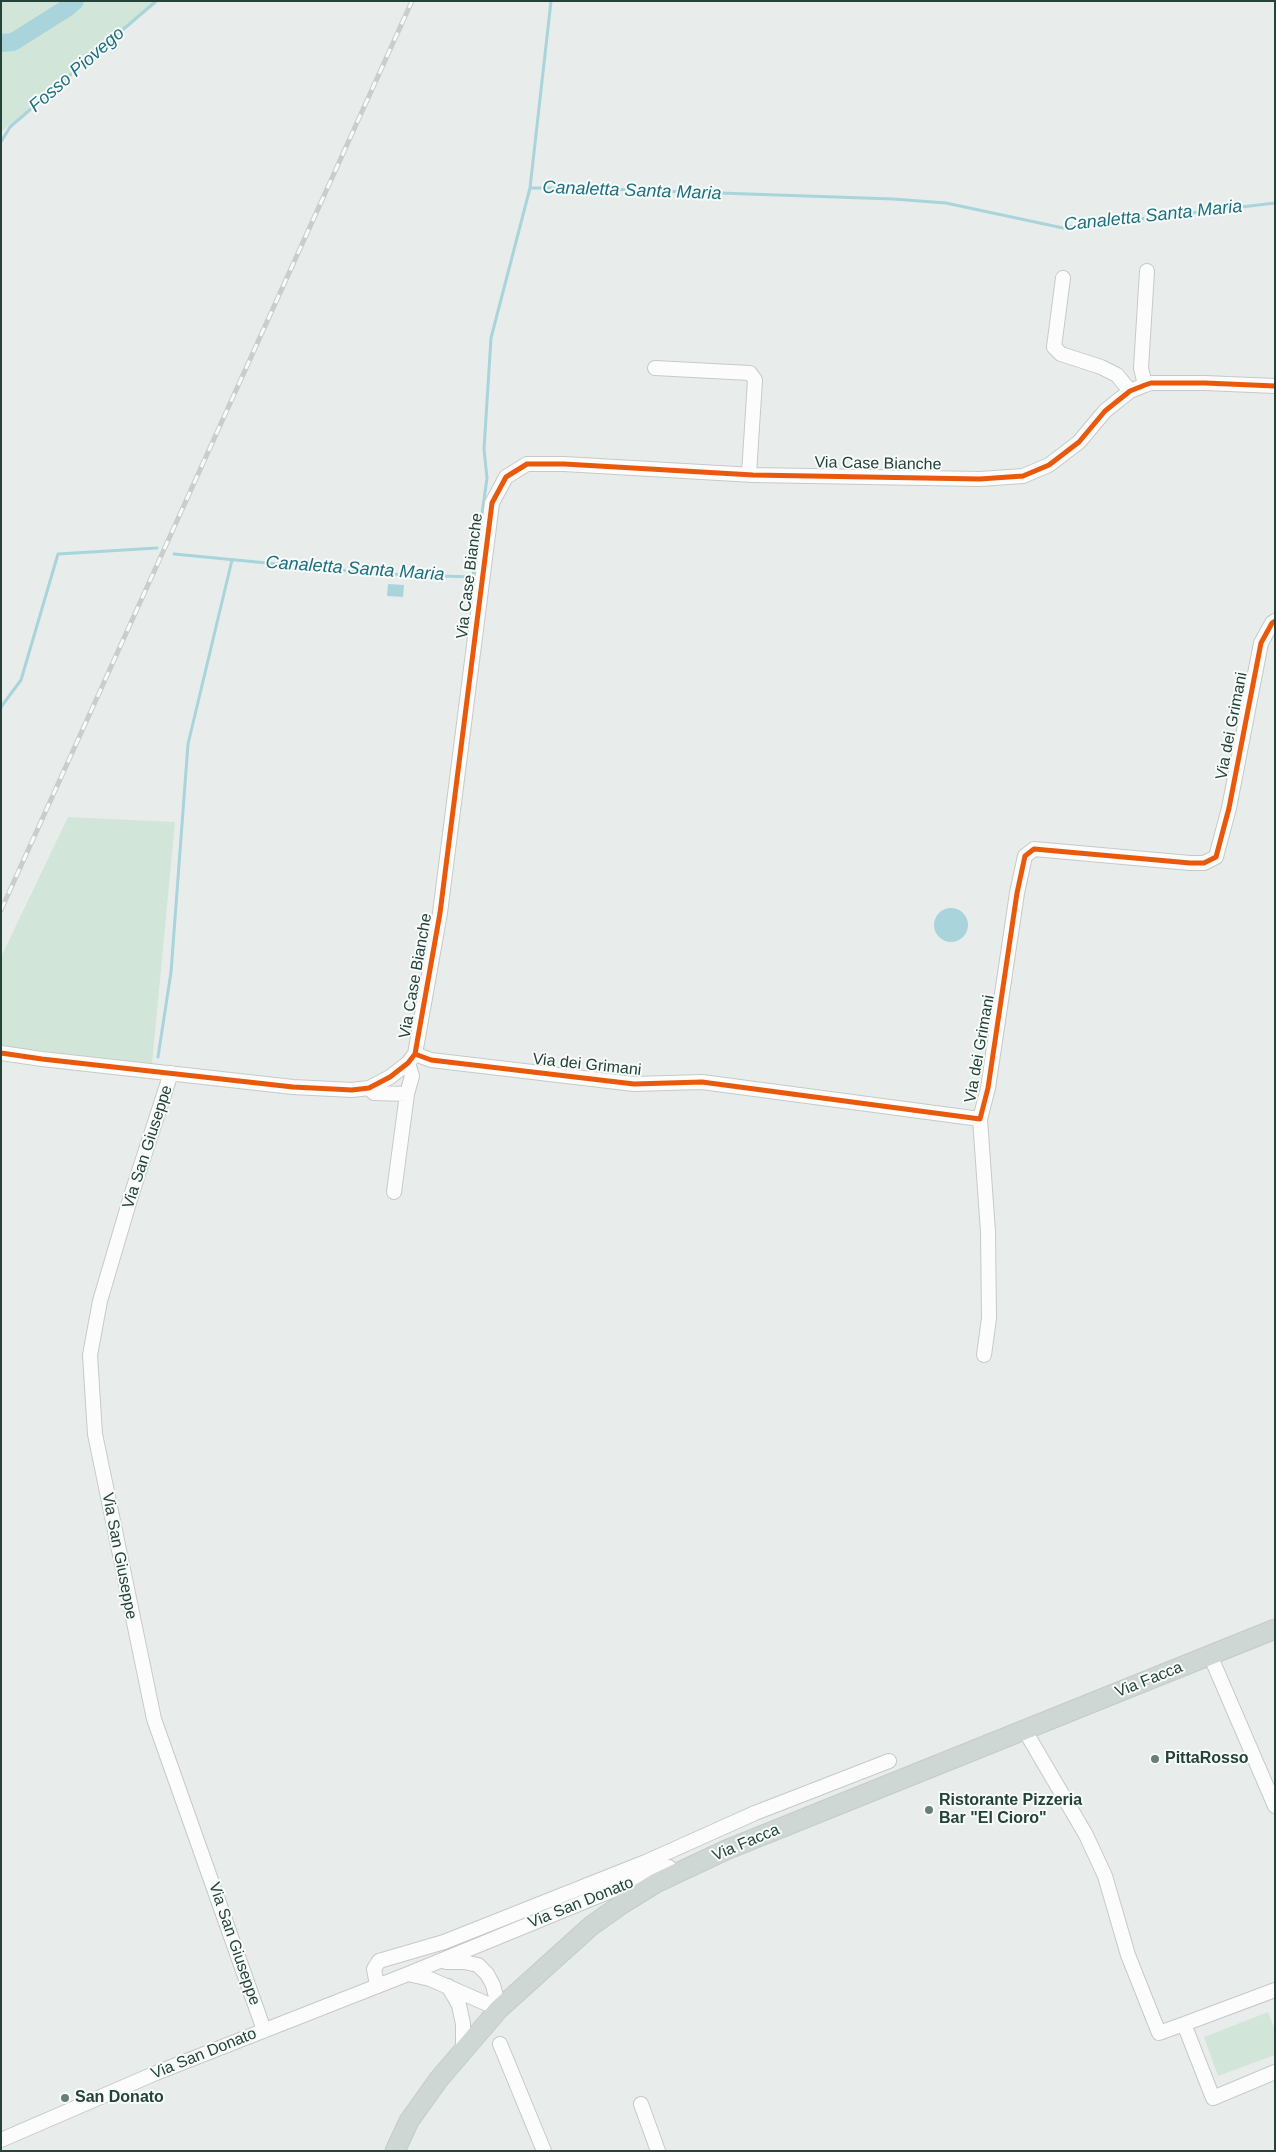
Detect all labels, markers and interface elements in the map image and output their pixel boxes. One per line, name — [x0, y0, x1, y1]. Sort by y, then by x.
water label: Fosso Piovego — [25, 23, 129, 117]
water label: Canaletta Santa Maria — [542, 177, 722, 205]
water label: Canaletta Santa Maria — [1063, 196, 1243, 236]
street label: Via Case Bianche — [814, 453, 942, 475]
street label: Via Case Bianche — [453, 512, 487, 640]
water label: Canaletta Santa Maria — [265, 552, 445, 586]
street label: Via dei Grimani — [1212, 671, 1252, 781]
street label: Via Case Bianche — [396, 912, 436, 1040]
street label: Via dei Grimani — [961, 994, 999, 1104]
street label: Via dei Grimani — [532, 1050, 642, 1080]
street label: Via San Giuseppe — [119, 1083, 177, 1211]
street label: Via San Giuseppe — [97, 1491, 141, 1621]
street label: Via Facca — [1113, 1658, 1185, 1702]
place label: PittaRosso — [1165, 1749, 1249, 1769]
marker: PittaRosso — [1149, 1753, 1161, 1765]
place label: Ristorante Pizzeria Bar "El Cioro" — [939, 1791, 1082, 1829]
marker: Ristorante Pizzeria Bar "El Cioro" — [923, 1804, 935, 1816]
street label: Via Facca — [710, 1820, 782, 1866]
street label: Via San Donato — [526, 1873, 636, 1933]
street label: Via San Giuseppe — [204, 1880, 264, 2008]
street label: Via San Donato — [149, 2024, 259, 2084]
place label: San Donato — [75, 2088, 164, 2108]
marker: San Donato — [59, 2092, 71, 2104]

